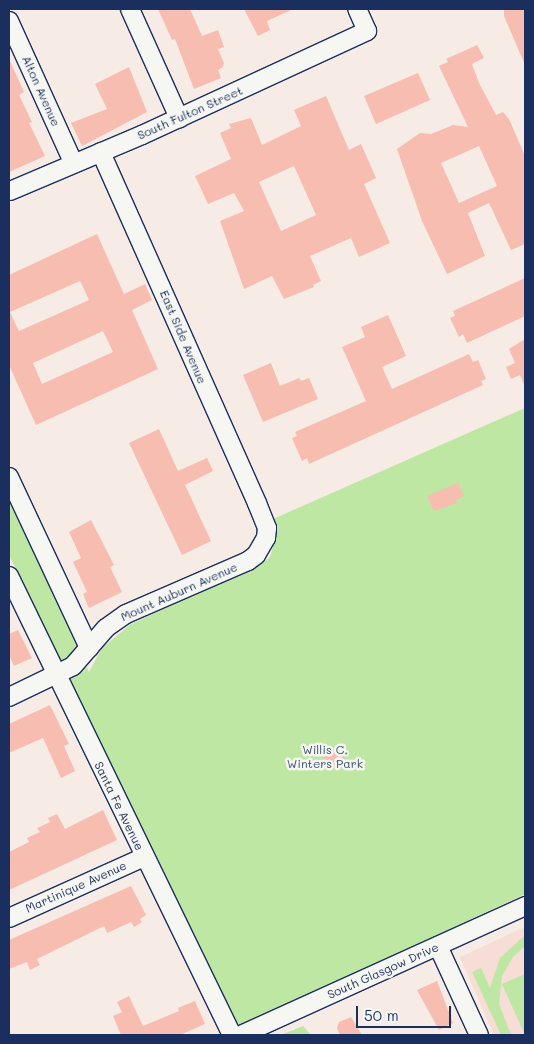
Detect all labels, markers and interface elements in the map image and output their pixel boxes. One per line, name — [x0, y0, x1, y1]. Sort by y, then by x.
street label: Alton Avenue — [19, 53, 63, 129]
street label: South Fulton Street — [135, 83, 245, 143]
street label: East Side Avenue — [157, 288, 209, 386]
street label: Mount Auburn Avenue — [118, 560, 240, 624]
park label: Willis C. Winters Park — [287, 743, 363, 771]
street label: Santa Fe Avenue — [91, 759, 147, 853]
street label: Martinique Avenue — [23, 858, 129, 916]
street label: South Glasgow Drive — [325, 940, 441, 1002]
scale bar — [359, 996, 454, 1028]
text: 50 m — [364, 1005, 399, 1025]

